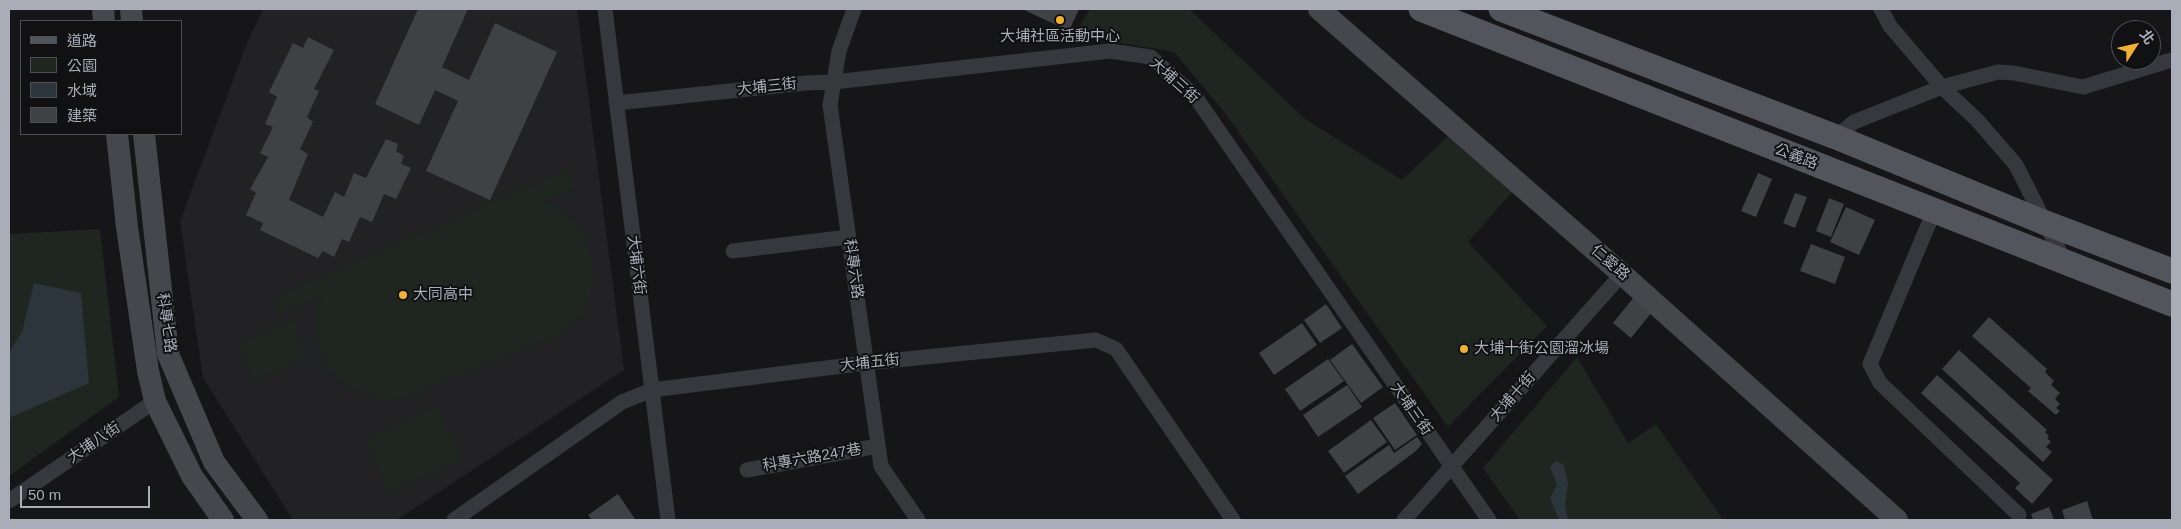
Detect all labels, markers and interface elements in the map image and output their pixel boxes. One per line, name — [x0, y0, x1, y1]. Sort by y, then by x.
marker: 大埔社區活動中心 — [1054, 14, 1066, 26]
legend — [20, 20, 182, 135]
north arrow — [2111, 20, 2161, 70]
text: 北 — [2137, 27, 2158, 47]
place label: 大埔社區活動中心 — [1000, 28, 1120, 46]
text: 道路 — [67, 32, 97, 49]
street label: 大埔三街 — [1146, 54, 1202, 108]
text: 公園 — [67, 57, 97, 74]
street label: 大埔三街 — [736, 75, 798, 99]
text: 水域 — [67, 82, 97, 99]
text: 建築 — [67, 107, 97, 124]
street label: 公義路 — [1772, 141, 1820, 173]
street label: 大埔六街 — [623, 234, 649, 296]
street label: 科專六路 — [840, 238, 866, 300]
street label: 仁愛路 — [1587, 241, 1633, 285]
place label: 大同高中 — [413, 286, 473, 304]
marker: 大同高中 — [397, 289, 409, 301]
street label: 科專七路 — [153, 292, 179, 354]
place label: 大埔十街公園溜冰場 — [1474, 340, 1609, 358]
marker: 大埔十街公園溜冰場 — [1458, 343, 1470, 355]
street label: 大埔五街 — [839, 351, 901, 375]
street label: 大埔十街 — [1487, 368, 1539, 426]
street label: 大埔三街 — [1386, 379, 1436, 439]
street label: 大埔八街 — [64, 419, 124, 467]
street label: 科專六路247巷 — [761, 440, 863, 476]
scale bar — [22, 476, 152, 508]
text: 50 m — [28, 486, 61, 503]

